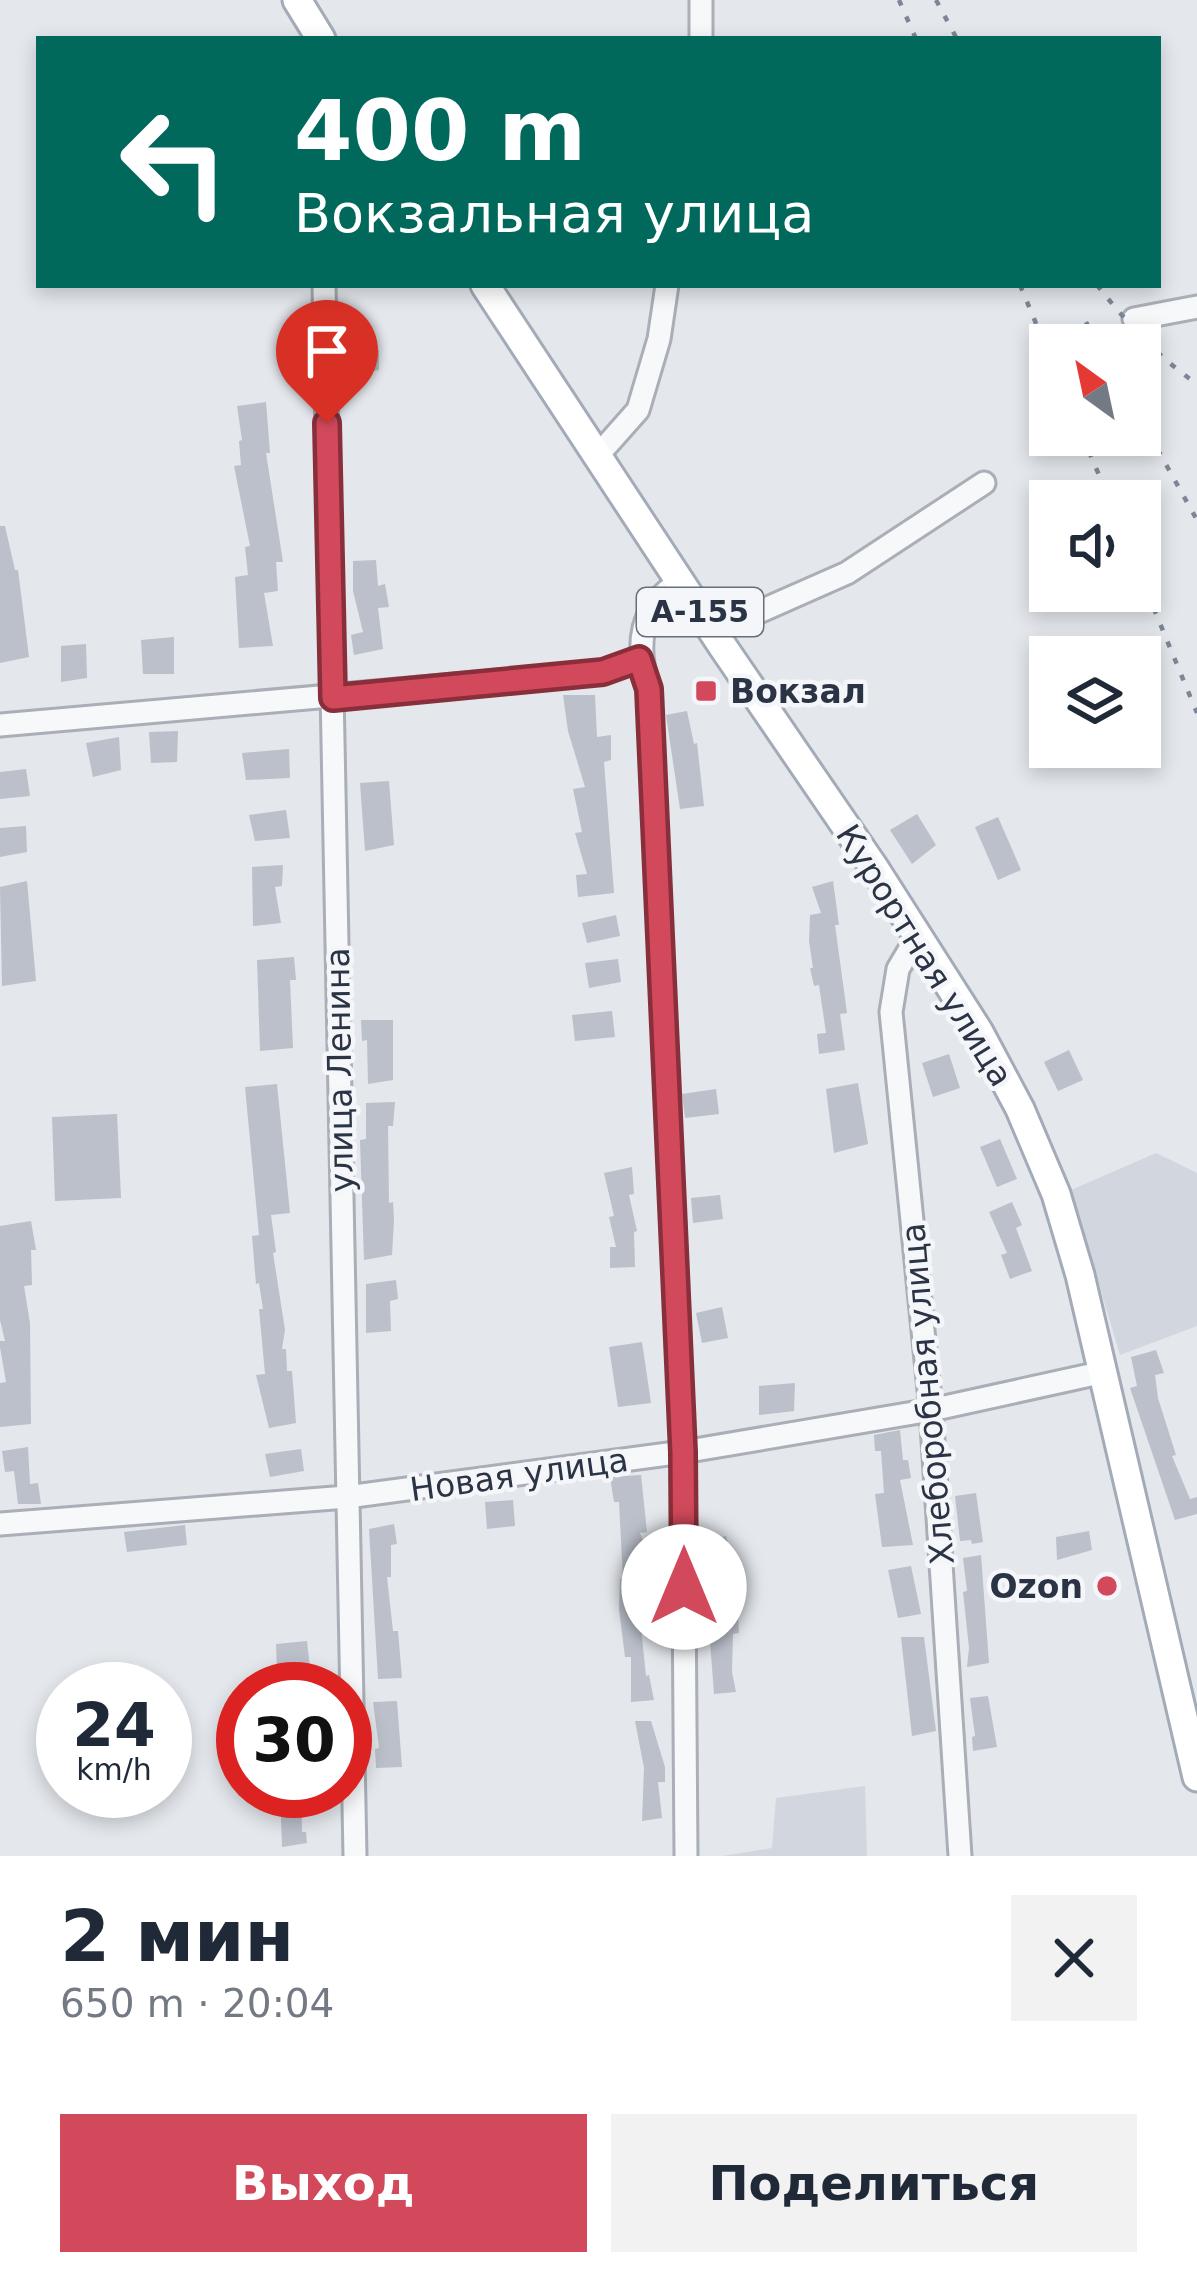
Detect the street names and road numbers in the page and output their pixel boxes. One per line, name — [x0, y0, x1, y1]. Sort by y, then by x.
road number: А-155 — [637, 588, 763, 636]
street label: Курортная улица — [828, 817, 1021, 1093]
street label: улица Ленина — [318, 947, 361, 1193]
street label: Хлеборобная улица — [893, 1221, 962, 1566]
street label: Новая улица — [408, 1440, 631, 1509]

